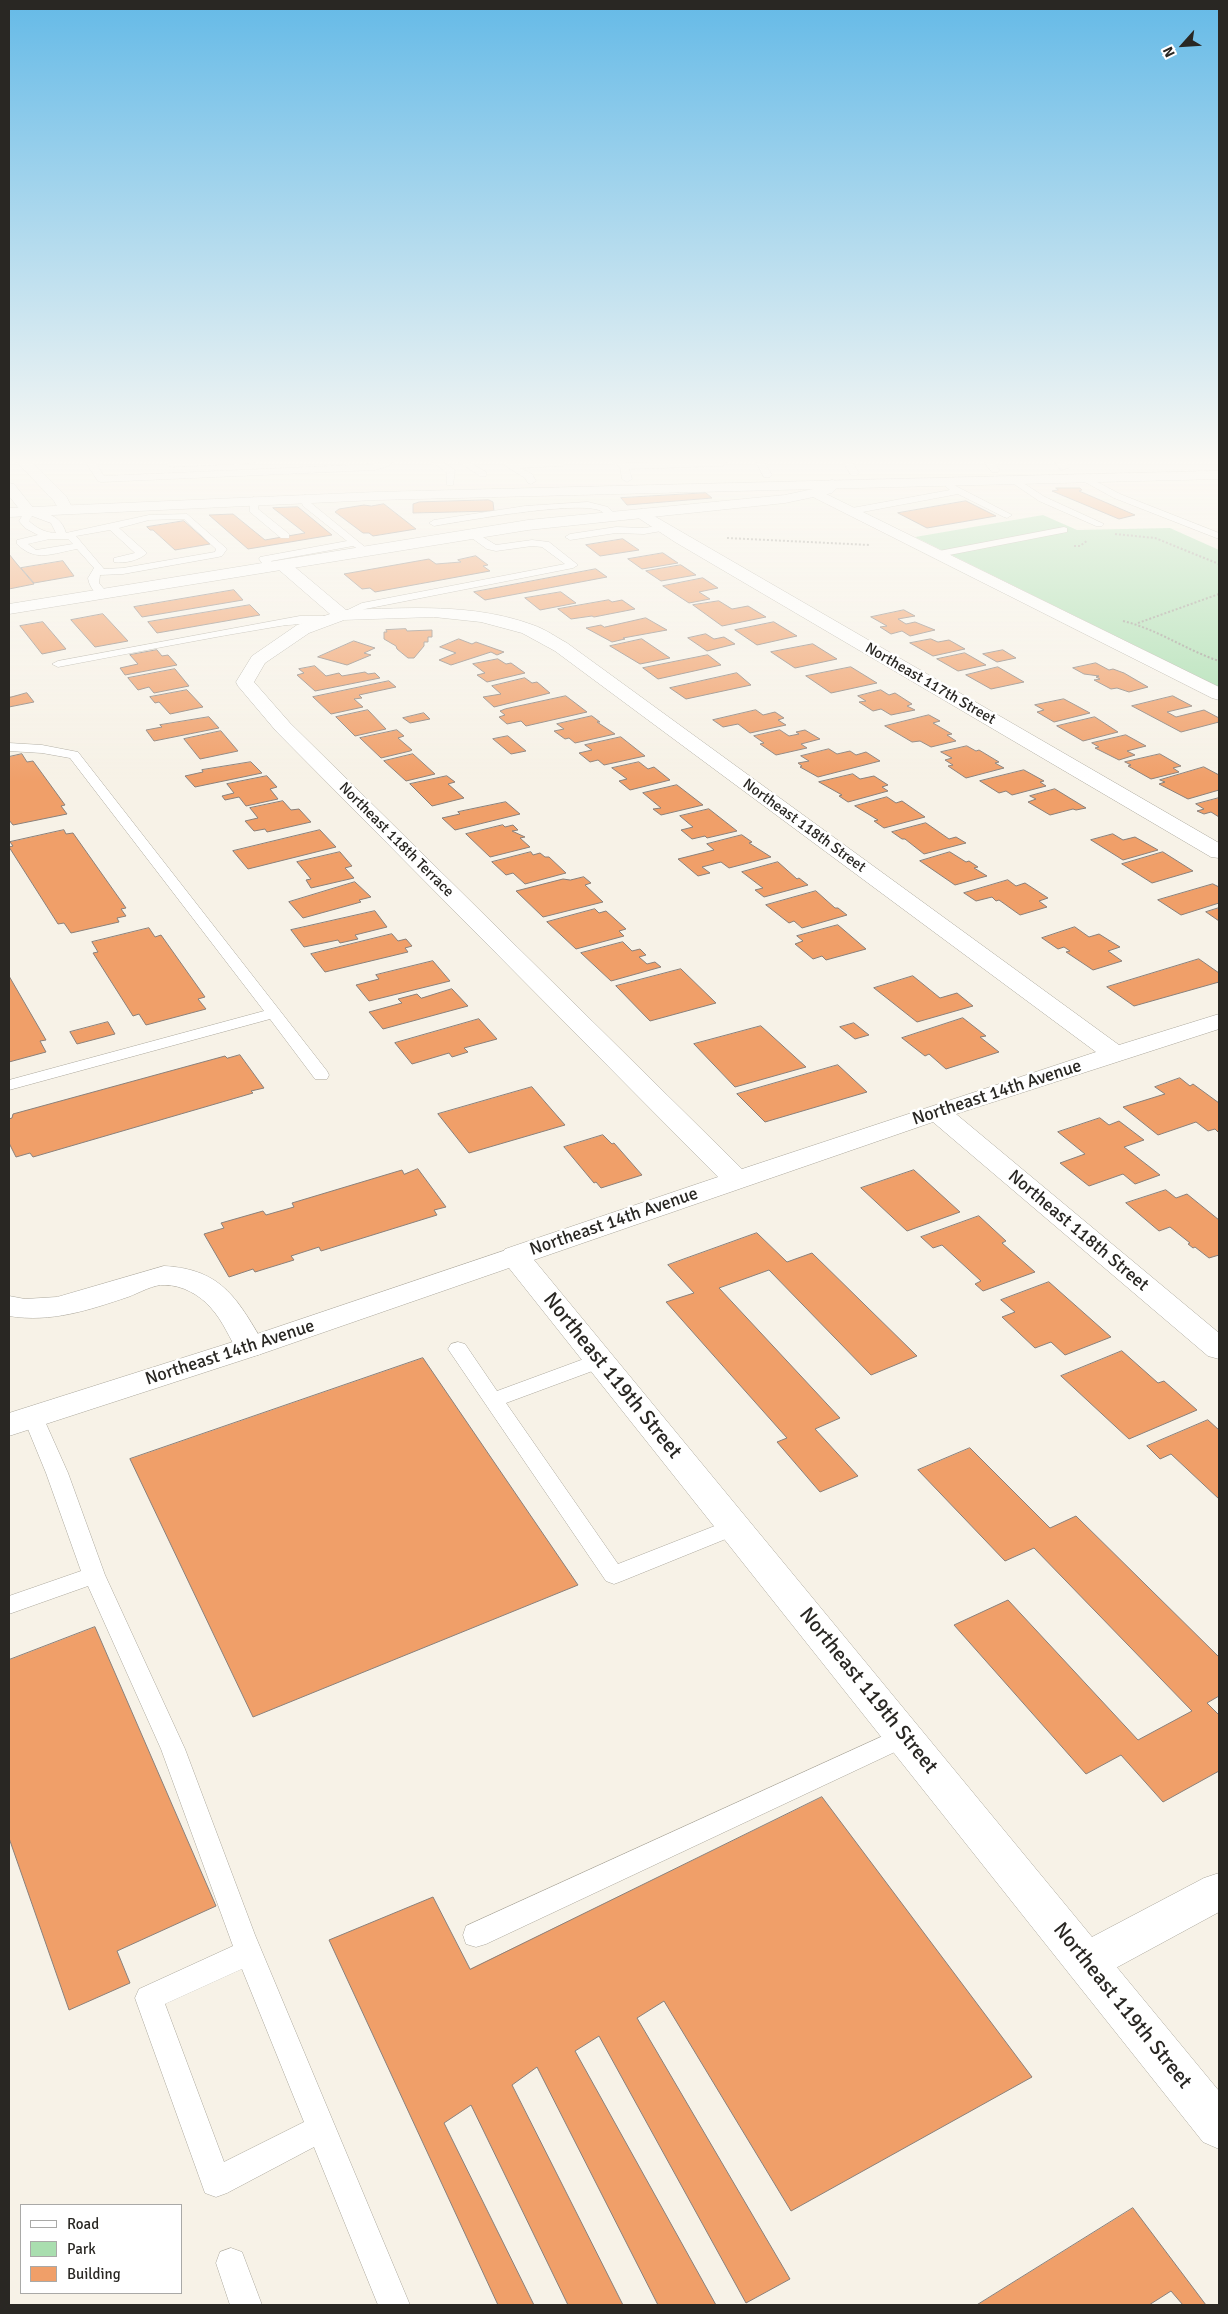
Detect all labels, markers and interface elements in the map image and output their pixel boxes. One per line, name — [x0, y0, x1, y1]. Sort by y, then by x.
north arrow — [1158, 20, 1208, 70]
text: N — [1159, 44, 1179, 60]
street label: Northeast 117th Street — [862, 639, 998, 729]
street label: Northeast 118th Street — [739, 775, 869, 877]
street label: Northeast 118th Terrace — [335, 779, 457, 901]
street label: Northeast 14th Avenue — [910, 1055, 1084, 1131]
street label: Northeast 118th Street — [1003, 1166, 1153, 1296]
street label: Northeast 14th Avenue — [527, 1183, 701, 1261]
street label: Northeast 119th Street — [537, 1288, 687, 1464]
street label: Northeast 14th Avenue — [143, 1315, 317, 1391]
street label: Northeast 119th Street — [793, 1603, 943, 1779]
street label: Northeast 119th Street — [1047, 1918, 1197, 2094]
legend — [20, 2204, 182, 2294]
text: Road — [67, 2215, 99, 2233]
text: Park — [67, 2240, 96, 2258]
text: Building — [67, 2265, 121, 2283]

